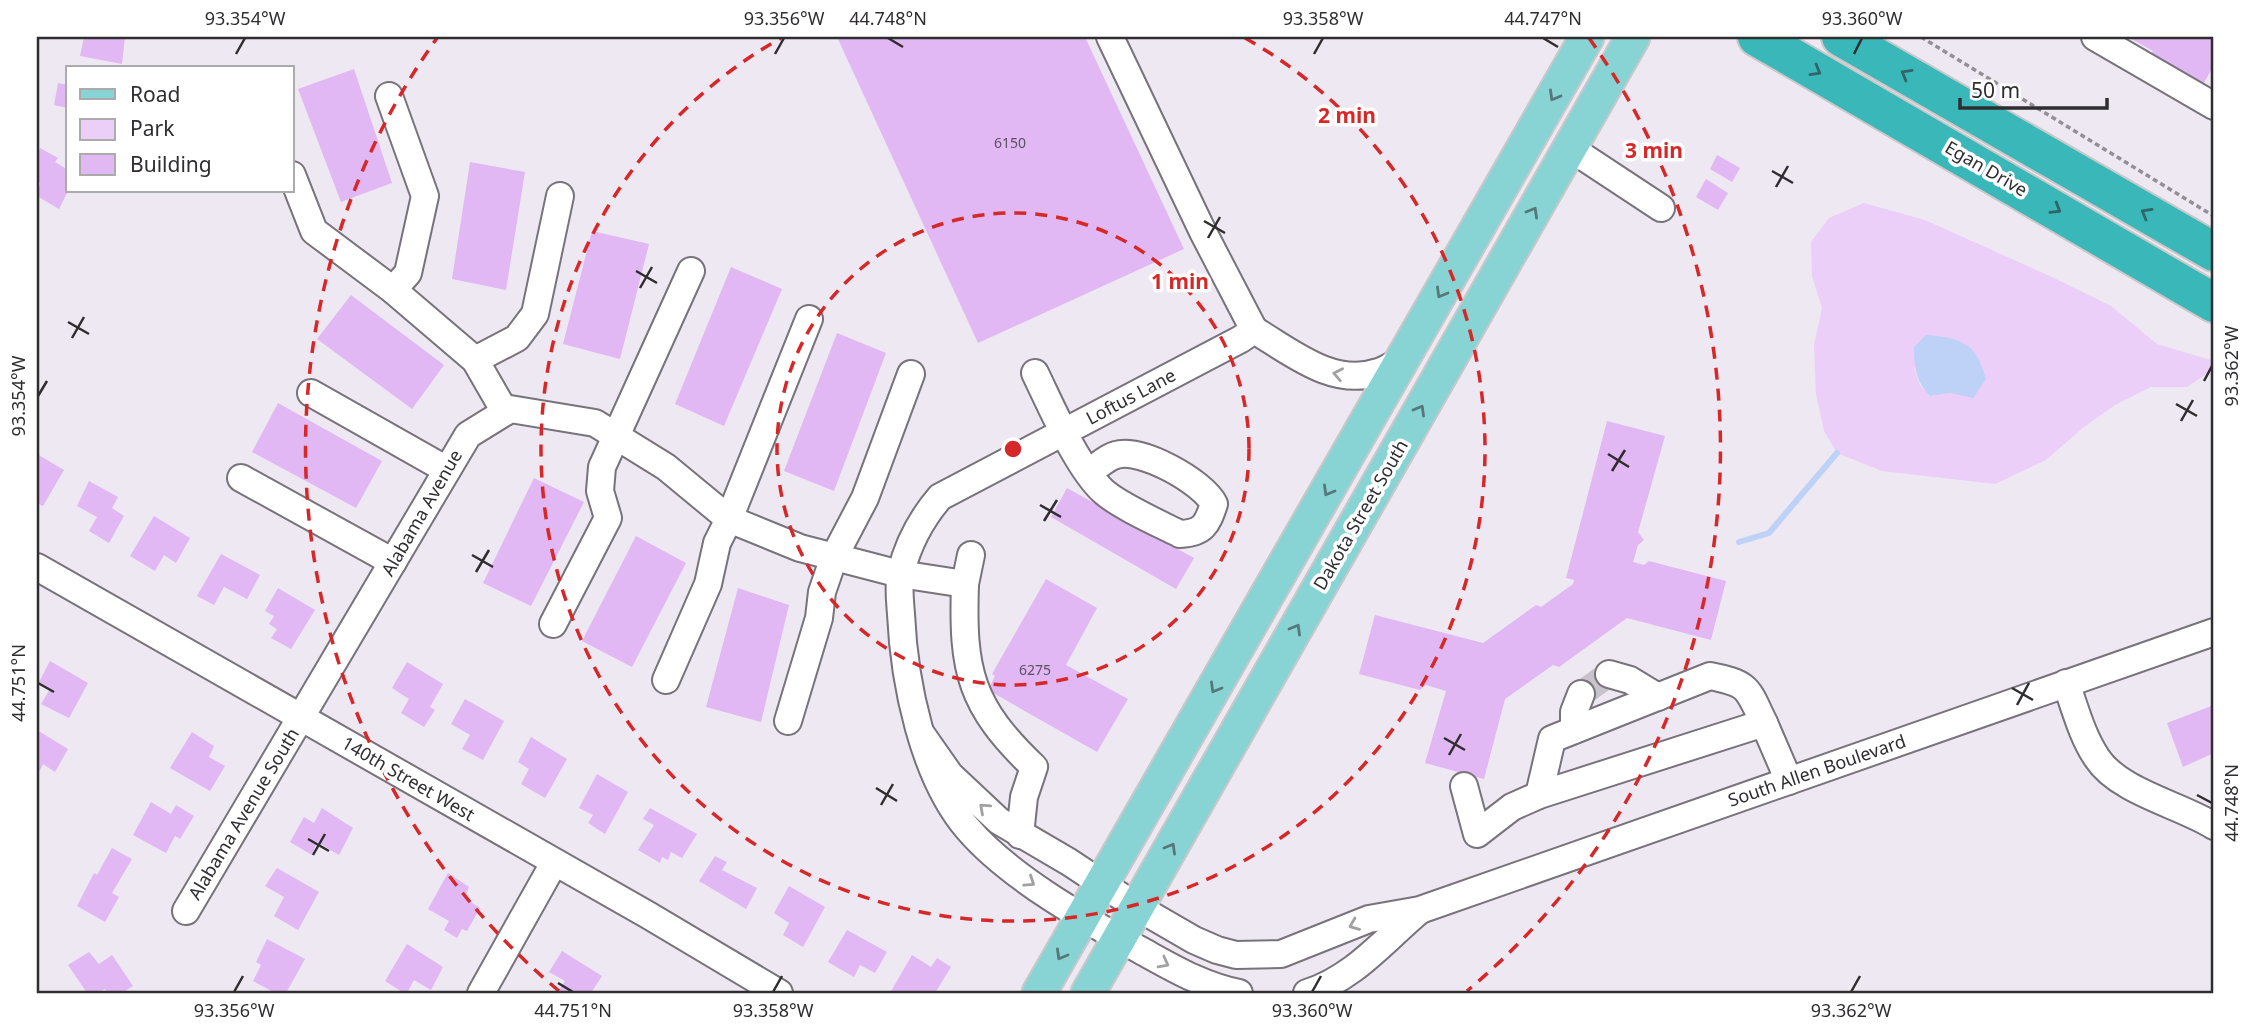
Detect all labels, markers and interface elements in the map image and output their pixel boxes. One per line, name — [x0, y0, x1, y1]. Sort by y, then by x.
text: 93.354°W — [205, 6, 286, 30]
text: 93.356°W — [744, 6, 825, 30]
text: 44.748°N — [849, 6, 927, 30]
text: 93.358°W — [1283, 6, 1364, 30]
text: 44.747°N — [1504, 6, 1582, 30]
text: 93.360°W — [1822, 6, 1903, 30]
one-way arrow — [1809, 63, 1822, 76]
legend — [66, 66, 294, 192]
scale bar — [1960, 66, 2108, 110]
one-way arrow — [1900, 69, 1913, 82]
text: 50 m — [1971, 76, 2020, 104]
text: Road — [130, 80, 180, 108]
one-way arrow — [1549, 88, 1562, 101]
text: 2 min — [1318, 101, 1376, 129]
text: Park — [130, 114, 175, 142]
house number: 6150 — [994, 133, 1026, 152]
street label: Egan Drive — [1941, 135, 2032, 201]
text: 3 min — [1625, 136, 1683, 164]
text: Building — [130, 150, 212, 178]
one-way arrow — [2048, 201, 2061, 214]
one-way arrow — [1525, 207, 1538, 220]
one-way arrow — [2140, 208, 2153, 221]
text: 1 min — [1151, 267, 1209, 295]
one-way arrow — [1436, 286, 1449, 299]
text: 93.362°W — [2219, 325, 2243, 406]
text: 93.354°W — [6, 355, 30, 436]
street label: Loftus Lane — [1082, 362, 1180, 430]
one-way arrow — [1332, 367, 1344, 382]
one-way arrow — [1412, 405, 1425, 418]
street label: Dakota Street South — [1307, 435, 1413, 594]
centre of rings — [1001, 437, 1025, 461]
street label: Alabama Avenue — [375, 445, 467, 580]
one-way arrow — [1323, 484, 1336, 496]
one-way arrow — [1288, 624, 1301, 636]
text: 44.751°N — [6, 644, 30, 722]
house number: 6275 — [1019, 660, 1051, 679]
one-way arrow — [1210, 681, 1223, 694]
street label: Alabama Avenue South — [182, 723, 304, 904]
street label: South Allen Boulevard — [1725, 728, 1909, 812]
street label: 140th Street West — [338, 730, 480, 826]
text: 44.748°N — [2219, 764, 2243, 842]
one-way arrow — [979, 803, 992, 816]
one-way arrow — [1163, 842, 1176, 855]
one-way arrow — [1022, 874, 1035, 886]
one-way arrow — [1349, 916, 1361, 930]
one-way arrow — [1056, 948, 1069, 961]
one-way arrow — [1156, 955, 1169, 968]
text: 93.356°W — [194, 998, 275, 1022]
text: 44.751°N — [534, 998, 612, 1022]
text: 93.358°W — [733, 998, 814, 1022]
text: 93.360°W — [1272, 998, 1353, 1022]
text: 93.362°W — [1811, 998, 1892, 1022]

